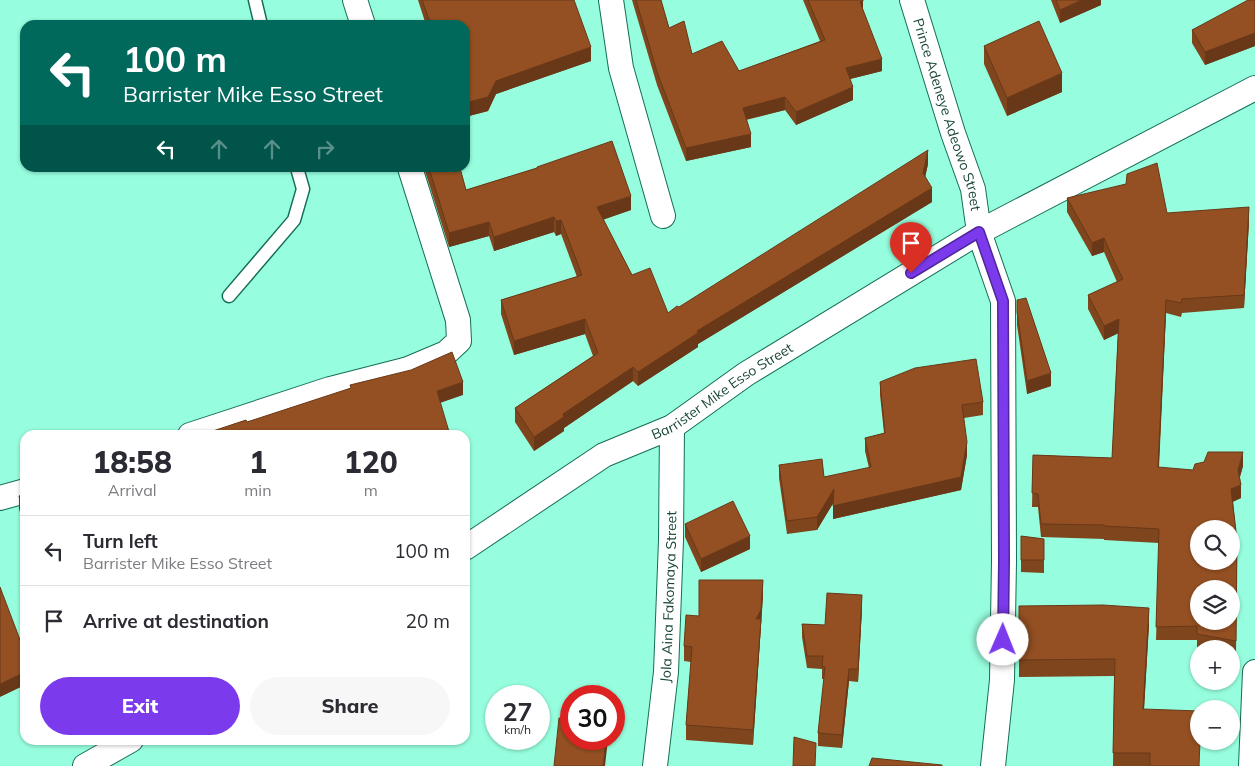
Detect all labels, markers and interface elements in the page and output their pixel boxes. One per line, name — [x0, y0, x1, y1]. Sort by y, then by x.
street label: Prince Adeneye Adeowo Street — [909, 16, 985, 212]
text: 100 m — [123, 37, 227, 81]
icon: left — [40, 40, 105, 105]
text: Barrister Mike Esso Street — [123, 80, 383, 108]
icon: left — [152, 135, 180, 163]
icon: ahead — [205, 135, 233, 163]
icon: ahead — [258, 135, 286, 163]
icon: right — [311, 135, 339, 163]
pin — [890, 222, 932, 273]
icon: arrive — [897, 229, 925, 257]
street label: Barrister Mike Esso Street — [649, 339, 796, 444]
text: 18:58 — [92, 443, 172, 481]
text: 1 — [249, 443, 267, 481]
text: 120 — [344, 443, 398, 481]
text: Arrival — [108, 480, 157, 500]
text: min — [244, 480, 272, 500]
text: m — [364, 480, 378, 500]
street label: Jola Aina Fakomaya Street — [656, 511, 680, 683]
map controls — [1190, 520, 1240, 750]
button: search — [1190, 520, 1240, 570]
text: Turn left — [83, 529, 158, 553]
icon: left — [40, 537, 68, 565]
text: 100 m — [394, 539, 450, 563]
text: Barrister Mike Esso Street — [83, 553, 272, 573]
button: layers — [1190, 580, 1240, 630]
icon: arrive — [40, 607, 68, 635]
text: Arrive at destination — [83, 609, 269, 633]
text: 20 m — [406, 609, 450, 633]
position arrow — [976, 613, 1028, 665]
button: + — [1190, 640, 1240, 690]
button: Exit — [40, 677, 240, 735]
button: Share — [250, 677, 450, 735]
speed limit sign: 30 — [560, 685, 625, 750]
text: 27 — [502, 696, 533, 727]
button: − — [1190, 700, 1240, 750]
text: km/h — [504, 722, 531, 737]

